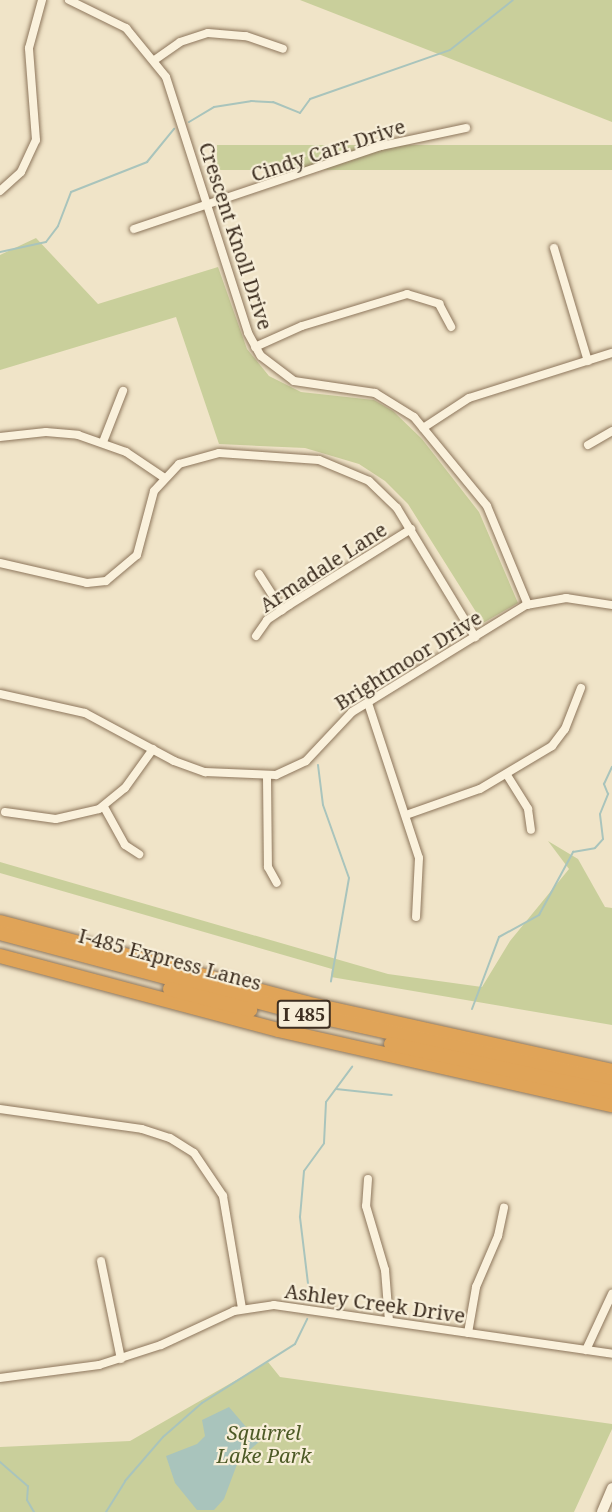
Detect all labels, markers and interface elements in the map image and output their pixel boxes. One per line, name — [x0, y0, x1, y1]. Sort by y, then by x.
street label: Cindy Carr Drive — [248, 114, 408, 186]
street label: Crescent Knoll Drive — [194, 139, 278, 333]
street label: Armadale Lane — [255, 517, 391, 617]
street label: Brightmoor Drive — [330, 605, 486, 715]
street label: I-485 Express Lanes — [76, 923, 264, 995]
road number: I 485 — [276, 999, 332, 1029]
street label: Ashley Creek Drive — [283, 1278, 467, 1328]
park label: Squirrel Lake Park — [217, 1420, 311, 1467]

